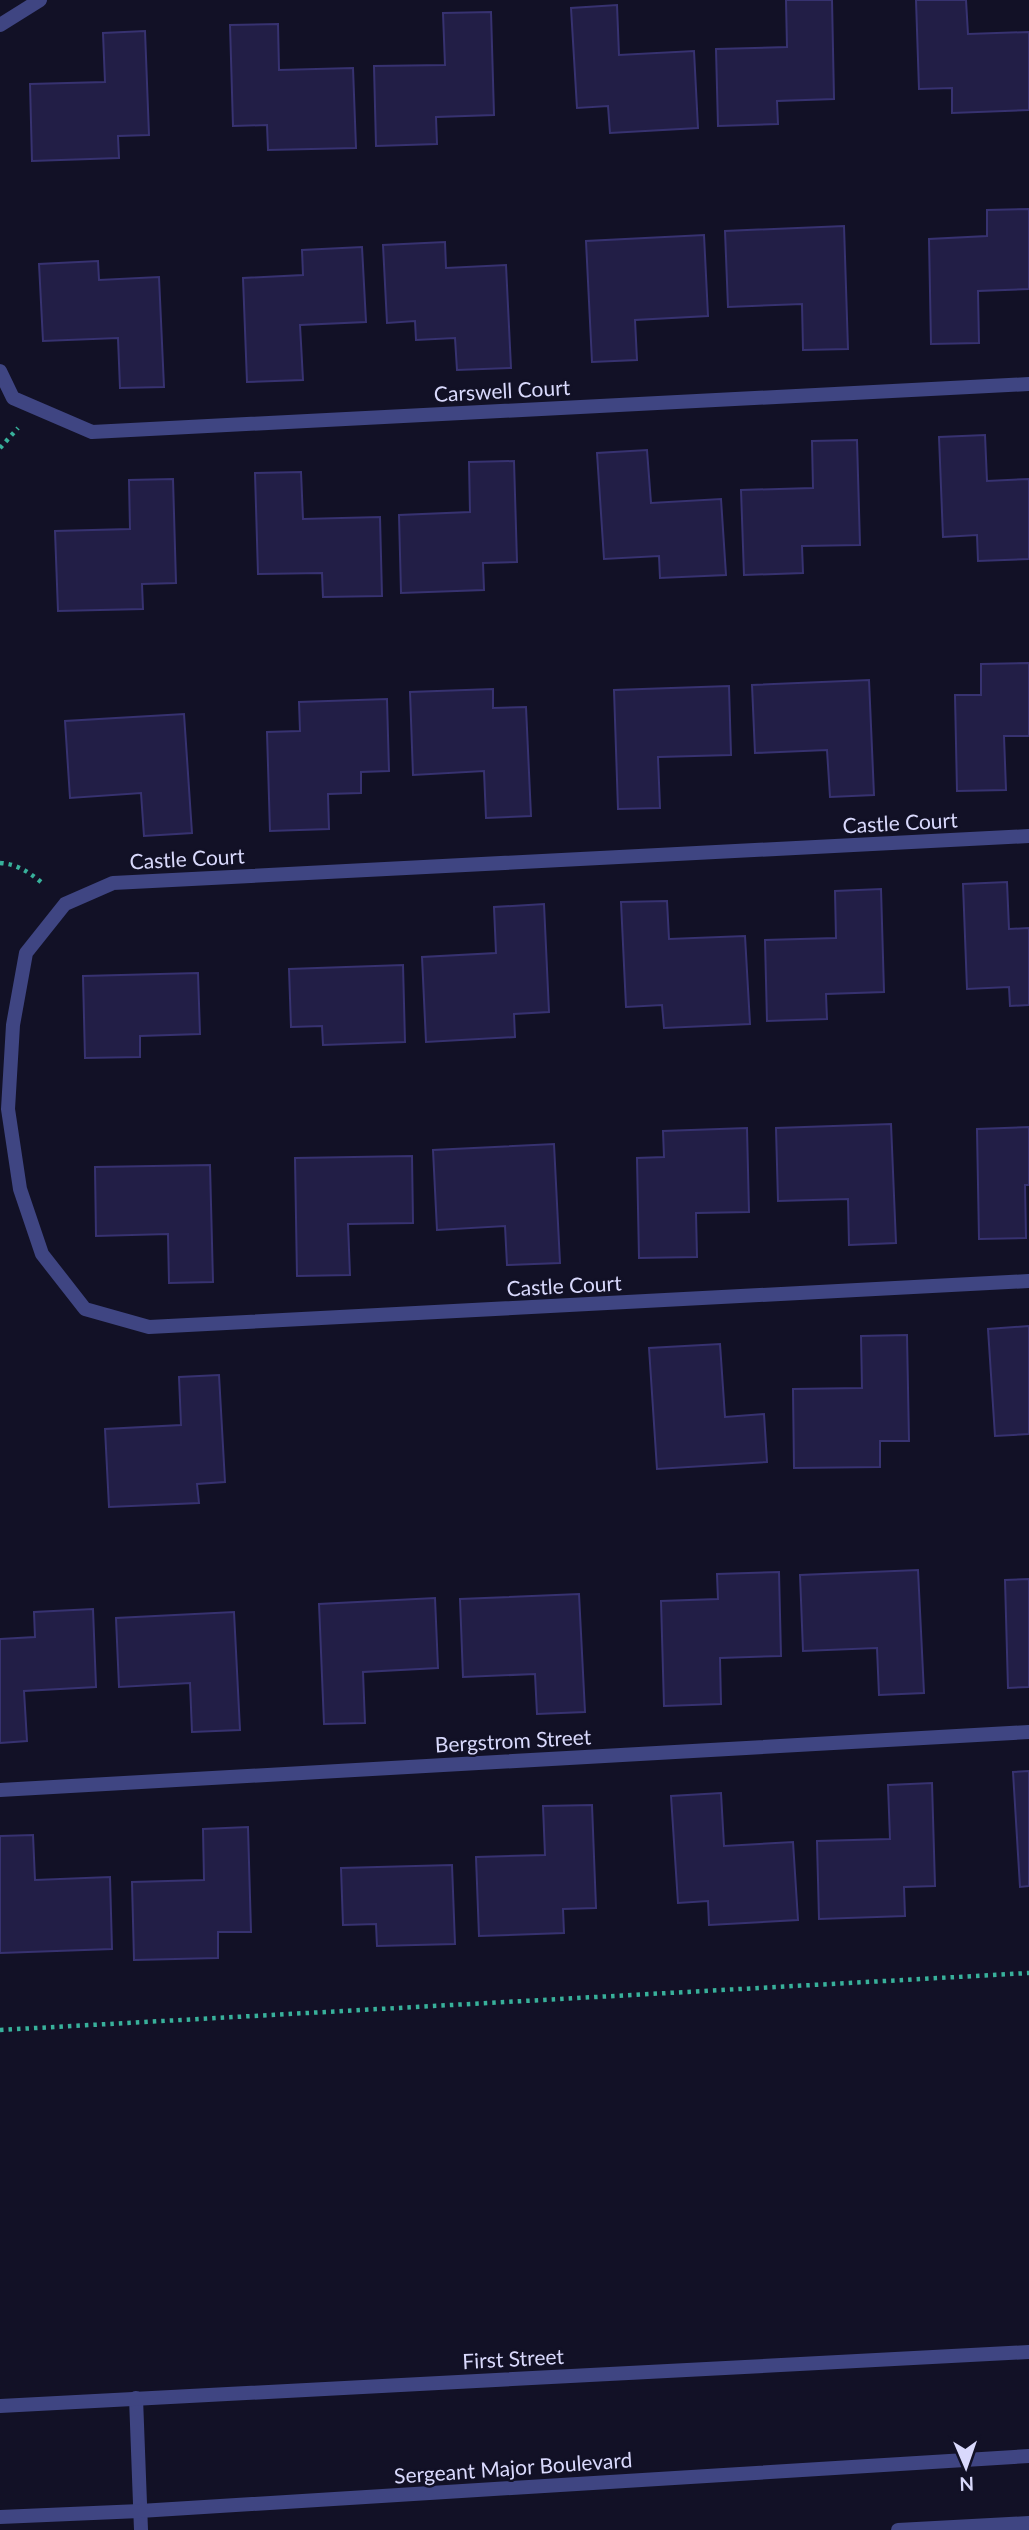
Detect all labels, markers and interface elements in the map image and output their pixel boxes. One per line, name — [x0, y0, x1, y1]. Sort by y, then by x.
street label: Carswell Court — [433, 374, 571, 406]
street label: Castle Court — [842, 806, 959, 837]
street label: Castle Court — [129, 842, 246, 873]
street label: Castle Court — [506, 1269, 623, 1300]
street label: Bergstrom Street — [434, 1723, 592, 1757]
street label: First Street — [462, 2343, 565, 2373]
north arrow — [931, 2432, 1001, 2502]
street label: Sergeant Major Boulevard — [393, 2446, 633, 2488]
text: N — [959, 2473, 974, 2496]

